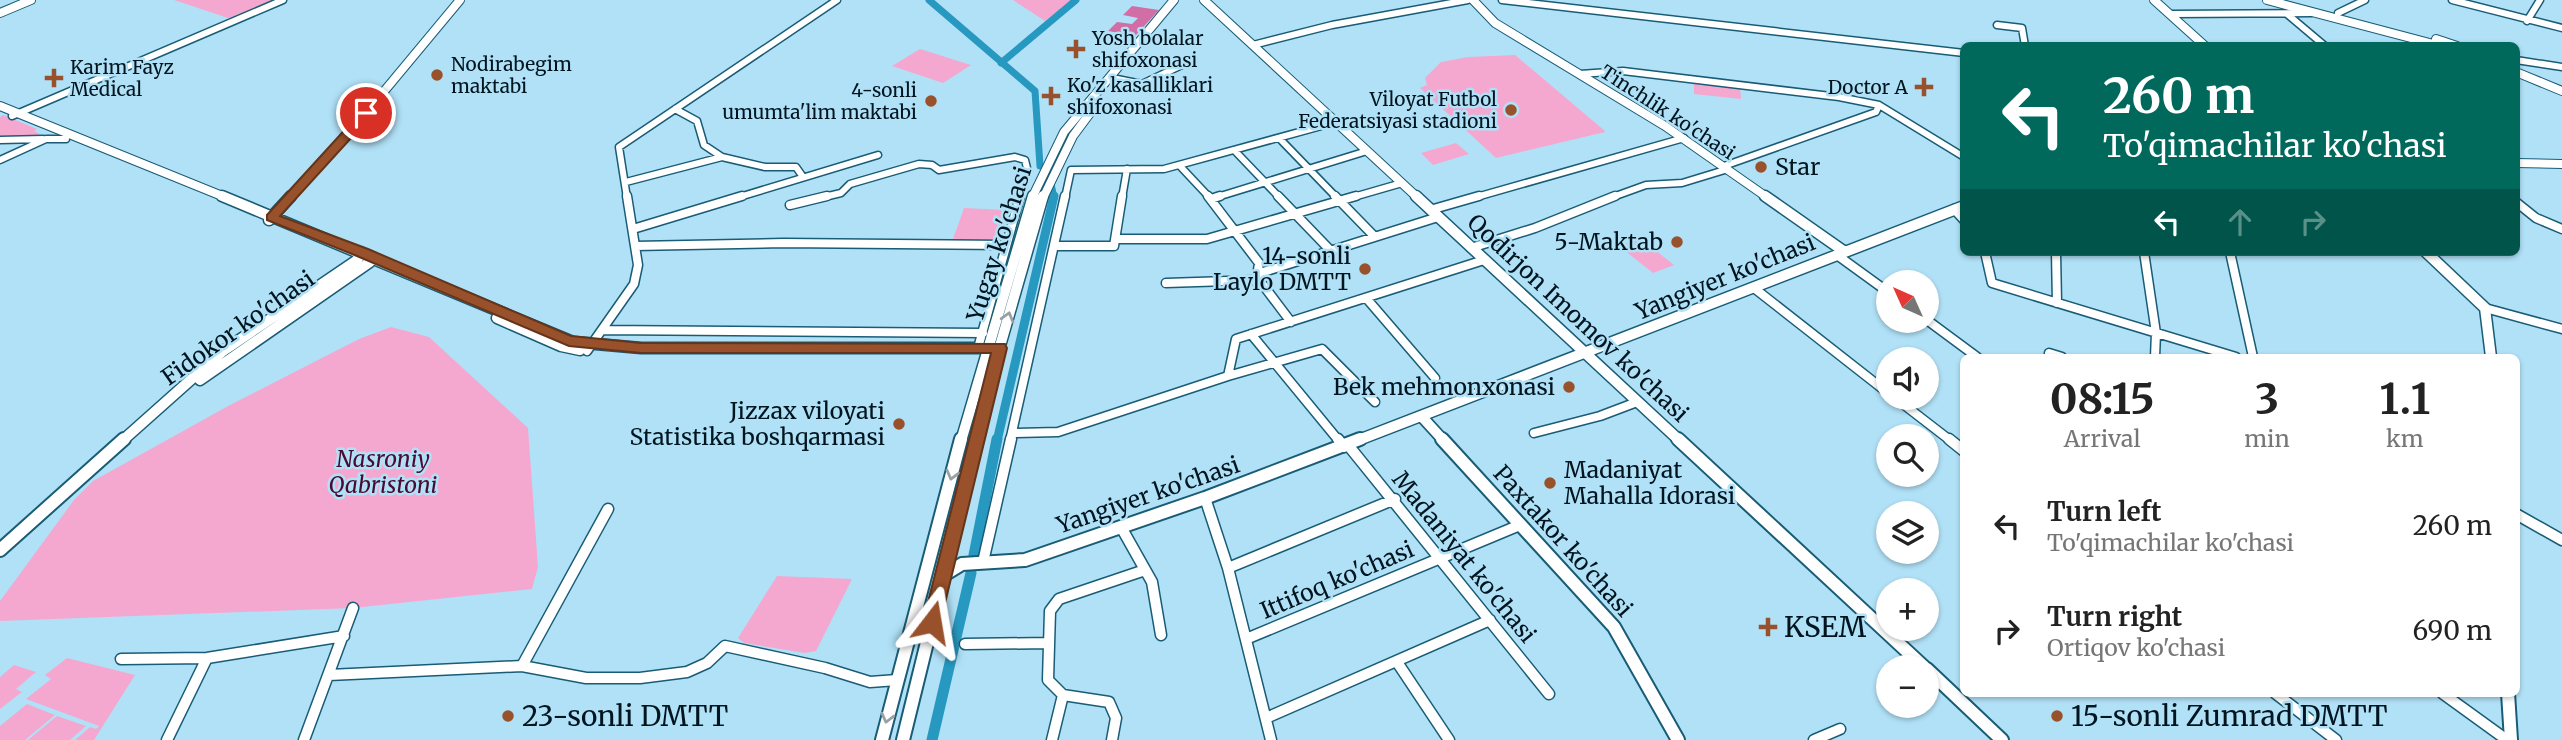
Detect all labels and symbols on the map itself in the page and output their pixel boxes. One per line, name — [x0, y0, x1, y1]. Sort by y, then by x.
place label: Yosh bolalar shifoxonasi — [1091, 26, 1204, 72]
marker: Yosh bolalar shifoxonasi — [1066, 39, 1086, 59]
place label: Nodirabegim maktabi — [451, 52, 572, 98]
place label: Karim Fayz Medical — [70, 55, 174, 101]
street label: Tinchlik ko'chasi — [1596, 59, 1740, 165]
marker: Nodirabegim maktabi — [429, 67, 445, 83]
marker: Karim Fayz Medical — [44, 68, 64, 88]
place label: Ko'z kasalliklari shifoxonasi — [1067, 73, 1213, 119]
place label: Doctor A — [1828, 75, 1909, 99]
marker: Doctor A — [1914, 77, 1934, 97]
place label: 4-sonli umumta'lim maktabi — [722, 78, 917, 124]
pin — [336, 83, 396, 143]
marker: Ko'z kasalliklari shifoxonasi — [1041, 86, 1061, 106]
place label: Viloyat Futbol Federatsiyasi stadioni — [1298, 87, 1497, 133]
marker: 4-sonli umumta'lim maktabi — [923, 93, 939, 109]
marker: Viloyat Futbol Federatsiyasi stadioni — [1503, 102, 1519, 118]
place label: Star — [1775, 152, 1820, 181]
marker: Star — [1753, 159, 1769, 175]
street label: Yugay ko'chasi — [960, 163, 1037, 326]
street label: Qodirjon Imomov ko'chasi — [1462, 207, 1695, 428]
place label: 5-Maktab — [1554, 227, 1663, 256]
street label: Yangiyer ko'chasi — [1630, 227, 1819, 326]
marker: 5-Maktab — [1669, 234, 1685, 250]
place label: 14-sonli Laylo DMTT — [1213, 241, 1351, 296]
marker: 14-sonli Laylo DMTT — [1357, 261, 1373, 277]
street label: Fidokor ko'chasi — [156, 264, 320, 391]
north arrow — [1876, 270, 1939, 332]
one-way arrow — [1000, 311, 1015, 323]
place label: Bek mehmonxonasi — [1333, 372, 1555, 401]
marker: Bek mehmonxonasi — [1561, 379, 1577, 395]
place label: Jizzax viloyati Statistika boshqarmasi — [630, 396, 885, 451]
marker: Jizzax viloyati Statistika boshqarmasi — [891, 416, 907, 432]
park label: Nasroniy Qabristoni — [329, 444, 438, 499]
street label: Yangiyer ko'chasi — [1052, 450, 1243, 540]
place label: Madaniyat Mahalla Idorasi — [1564, 455, 1735, 510]
street label: Paxtakor ko'chasi — [1488, 459, 1639, 623]
street label: Madaniyat ko'chasi — [1386, 465, 1543, 648]
one-way arrow — [946, 469, 960, 481]
marker: Madaniyat Mahalla Idorasi — [1542, 475, 1558, 491]
street label: Ittifoq ko'chasi — [1256, 534, 1418, 625]
position arrow — [895, 585, 969, 659]
place label: KSEM — [1784, 609, 1867, 645]
marker: KSEM — [1758, 617, 1778, 637]
place label: 23-sonli DMTT — [522, 698, 728, 734]
place label: 15-sonli Zumrad DMTT — [2071, 698, 2387, 734]
marker: 23-sonli DMTT — [500, 708, 516, 724]
marker: 15-sonli Zumrad DMTT — [2049, 708, 2065, 724]
one-way arrow — [881, 712, 895, 724]

